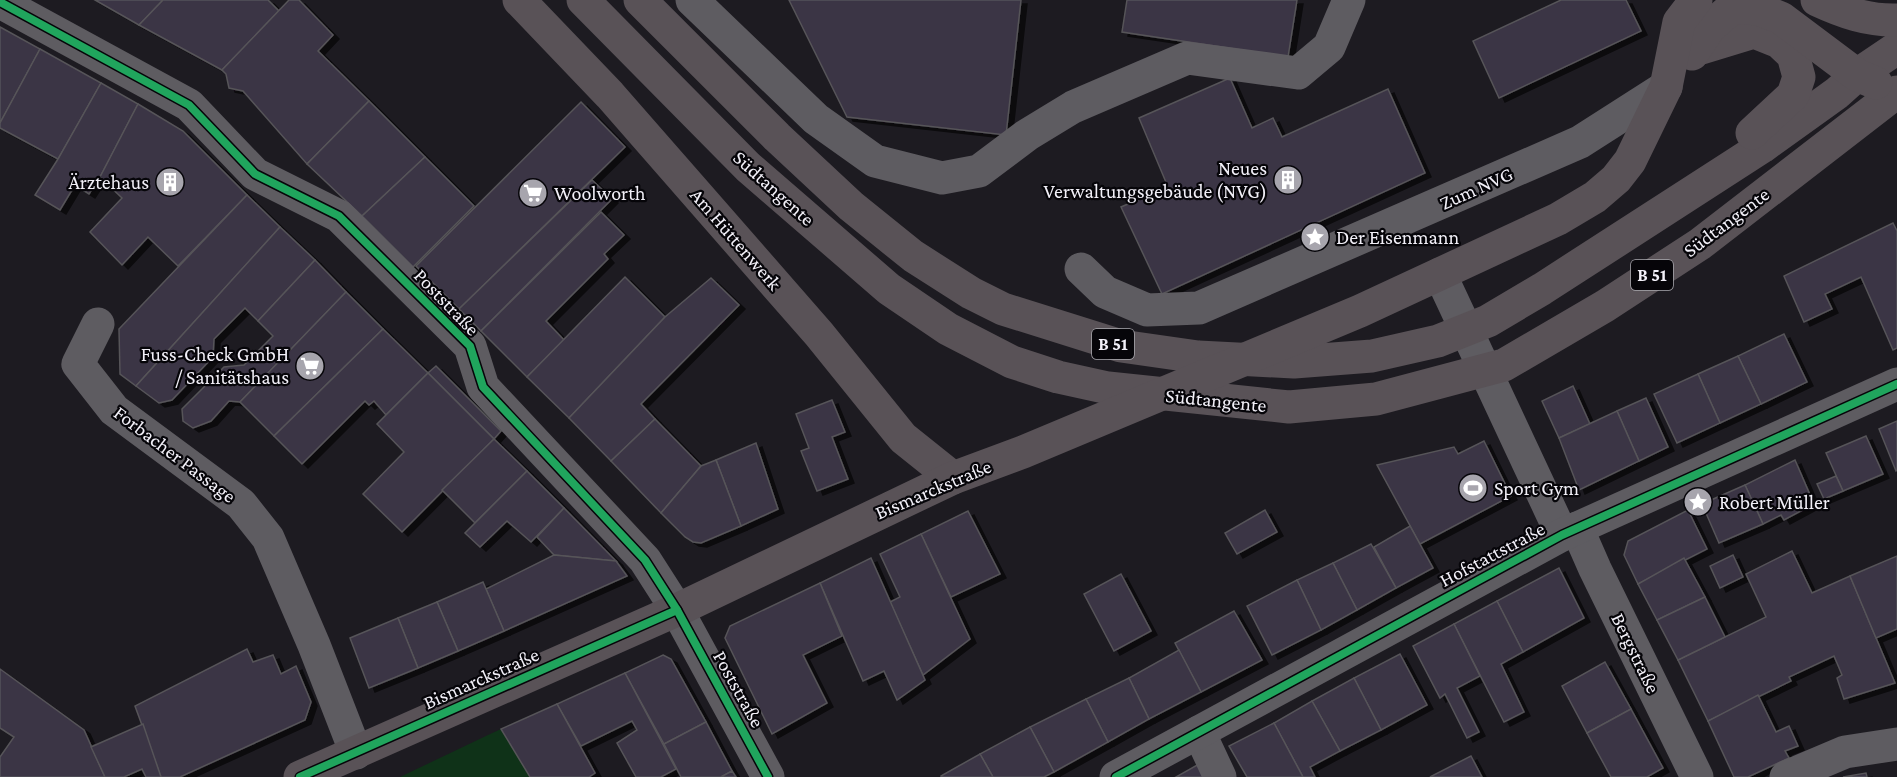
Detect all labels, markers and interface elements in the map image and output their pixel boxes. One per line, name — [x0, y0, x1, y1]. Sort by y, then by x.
street label: Südtangente — [728, 146, 819, 231]
place label: Neues Verwaltungsgebäude (NVG) — [1044, 157, 1267, 203]
street label: Zum NVG — [1436, 162, 1516, 214]
building icon: Neues Verwaltungsgebäude (NVG) — [1272, 164, 1304, 196]
building icon: Ärztehaus — [154, 166, 186, 198]
place label: Ärztehaus — [68, 171, 149, 193]
supermarket icon: Woolworth — [517, 177, 549, 209]
place label: Woolworth — [554, 182, 646, 204]
street label: Südtangente — [1679, 183, 1774, 262]
street label: Am Hüttenwerk — [686, 184, 786, 295]
place icon: Der Eisenmann — [1299, 221, 1331, 253]
place label: Der Eisenmann — [1336, 226, 1460, 248]
road number: B 51 — [1631, 260, 1673, 290]
street label: Poststraße — [410, 264, 484, 340]
road number: B 51 — [1092, 329, 1134, 359]
place label: Fuss-Check GmbH / Sanitätshaus — [141, 343, 289, 388]
supermarket icon: Fuss-Check GmbH / Sanitätshaus — [294, 350, 326, 382]
street label: Südtangente — [1164, 384, 1268, 417]
street label: Forbacher Passage — [109, 401, 240, 508]
street label: Bismarckstraße — [872, 455, 995, 523]
sports icon: Sport Gym — [1457, 472, 1489, 504]
place label: Sport Gym — [1494, 477, 1579, 500]
place icon: Robert Müller — [1682, 486, 1714, 518]
place label: Robert Müller — [1719, 491, 1830, 513]
street label: Hofstattstraße — [1436, 517, 1549, 591]
street label: Bergstraße — [1606, 609, 1665, 697]
street label: Bismarckstraße — [420, 643, 542, 713]
street label: Poststraße — [709, 647, 769, 731]

